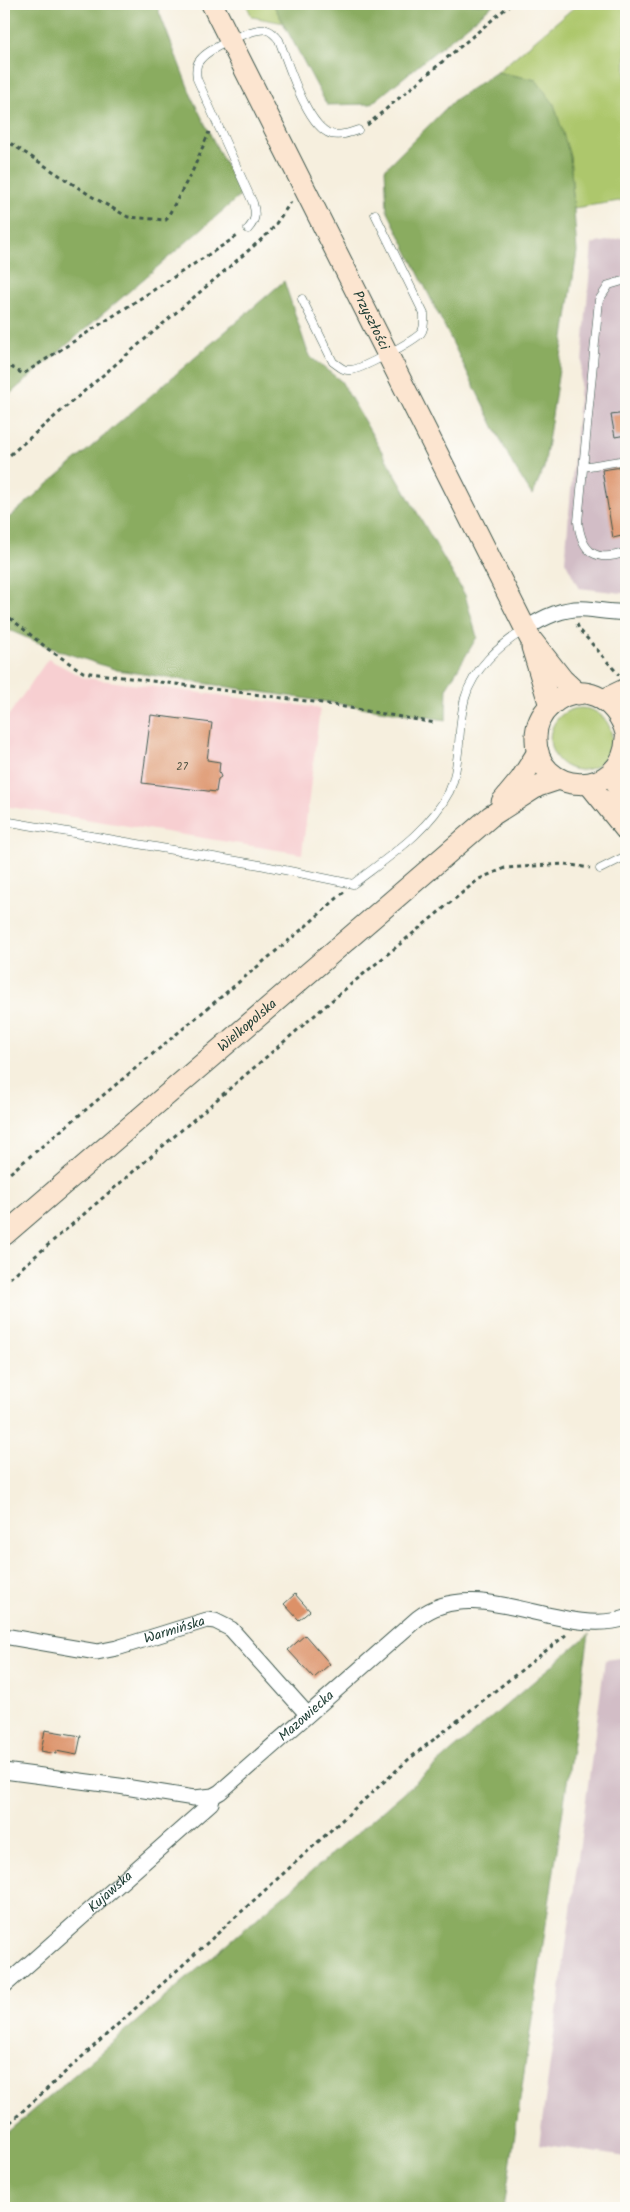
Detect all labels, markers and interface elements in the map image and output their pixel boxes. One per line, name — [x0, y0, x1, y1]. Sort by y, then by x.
street label: Przyszłości — [347, 287, 395, 355]
house number: 27 — [176, 758, 189, 776]
street label: Wielkopolska — [213, 994, 282, 1058]
street label: Warmińska — [141, 1610, 208, 1650]
street label: Mazowiecka — [273, 1685, 339, 1747]
street label: Kujawska — [83, 1866, 138, 1918]

